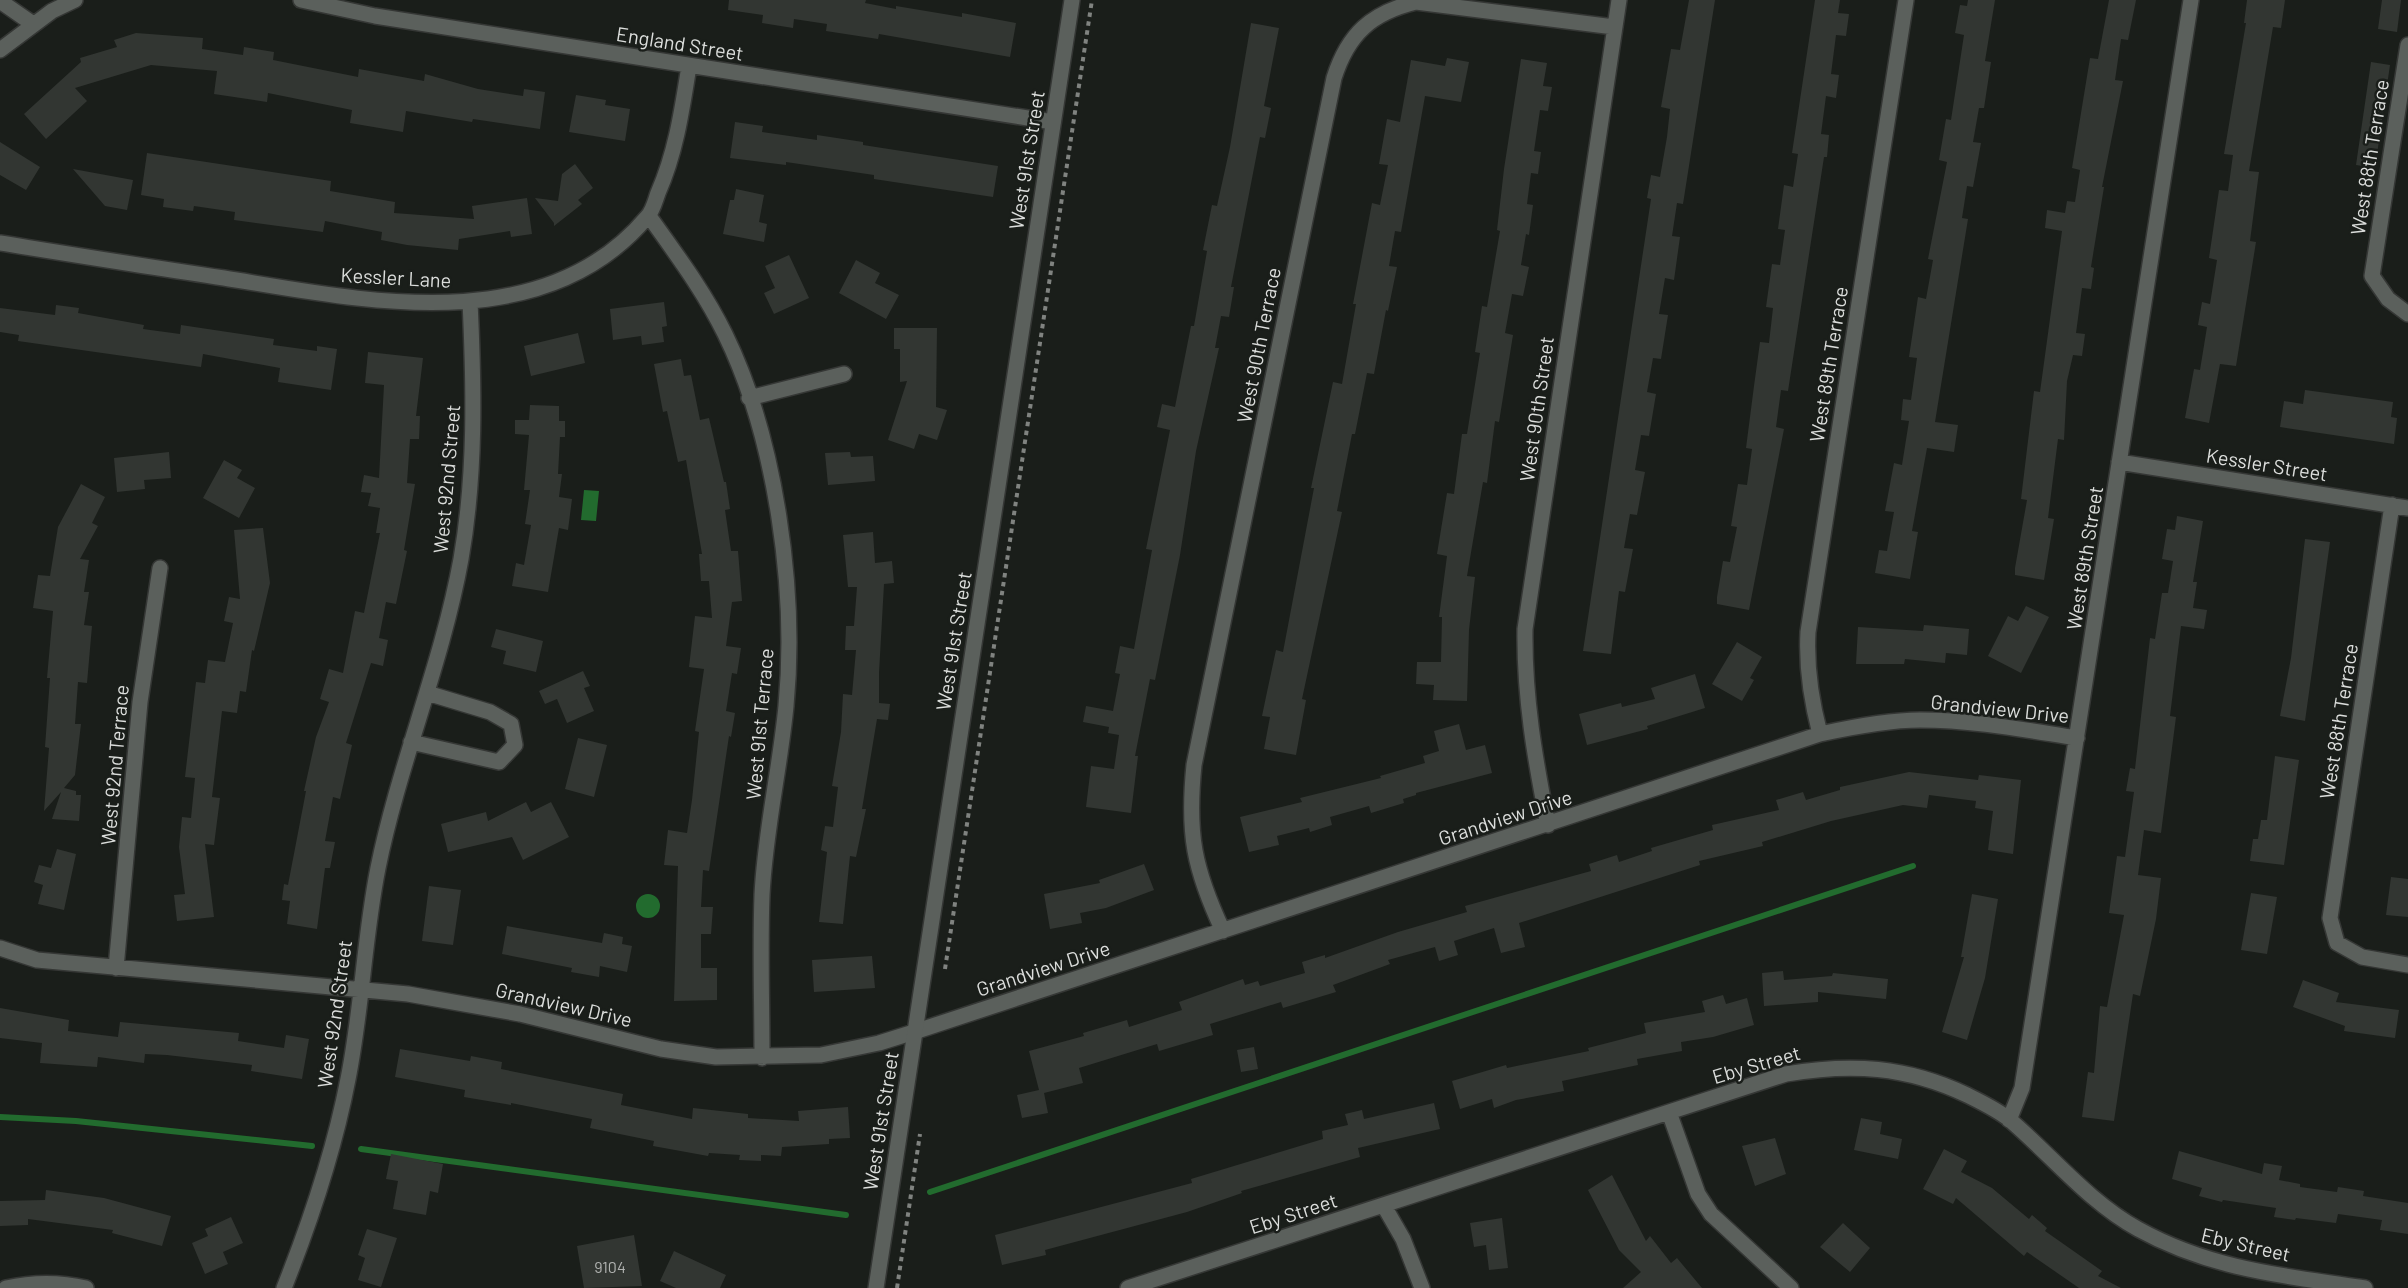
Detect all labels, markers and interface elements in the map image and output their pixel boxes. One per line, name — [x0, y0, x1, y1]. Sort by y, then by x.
street label: England Street — [615, 21, 745, 65]
street label: West 88th Terrace — [2345, 77, 2393, 237]
street label: West 91st Street — [1003, 89, 1049, 231]
street label: Kessler Lane — [340, 262, 452, 292]
street label: West 90th Terrace — [1231, 265, 1285, 425]
street label: West 89th Terrace — [1804, 284, 1852, 444]
street label: West 90th Street — [1514, 335, 1558, 483]
street label: West 92nd Street — [428, 404, 464, 554]
street label: Kessler Street — [2205, 443, 2329, 485]
street label: West 89th Street — [2061, 484, 2107, 632]
street label: West 91st Street — [930, 570, 976, 712]
street label: West 88th Terrace — [2314, 641, 2362, 801]
street label: West 91st Terrace — [740, 647, 778, 801]
street label: West 92nd Terrace — [95, 684, 133, 846]
street label: Grandview Drive — [1929, 689, 2071, 727]
street label: Grandview Drive — [1435, 784, 1575, 850]
street label: Grandview Drive — [973, 935, 1113, 1001]
street label: West 92nd Street — [312, 938, 356, 1090]
street label: Grandview Drive — [493, 977, 635, 1031]
street label: Eby Street — [1709, 1040, 1803, 1088]
street label: West 91st Street — [857, 1050, 903, 1192]
street label: Eby Street — [1246, 1188, 1340, 1238]
street label: Eby Street — [2199, 1222, 2293, 1266]
house number: 9104 — [594, 1257, 626, 1276]

